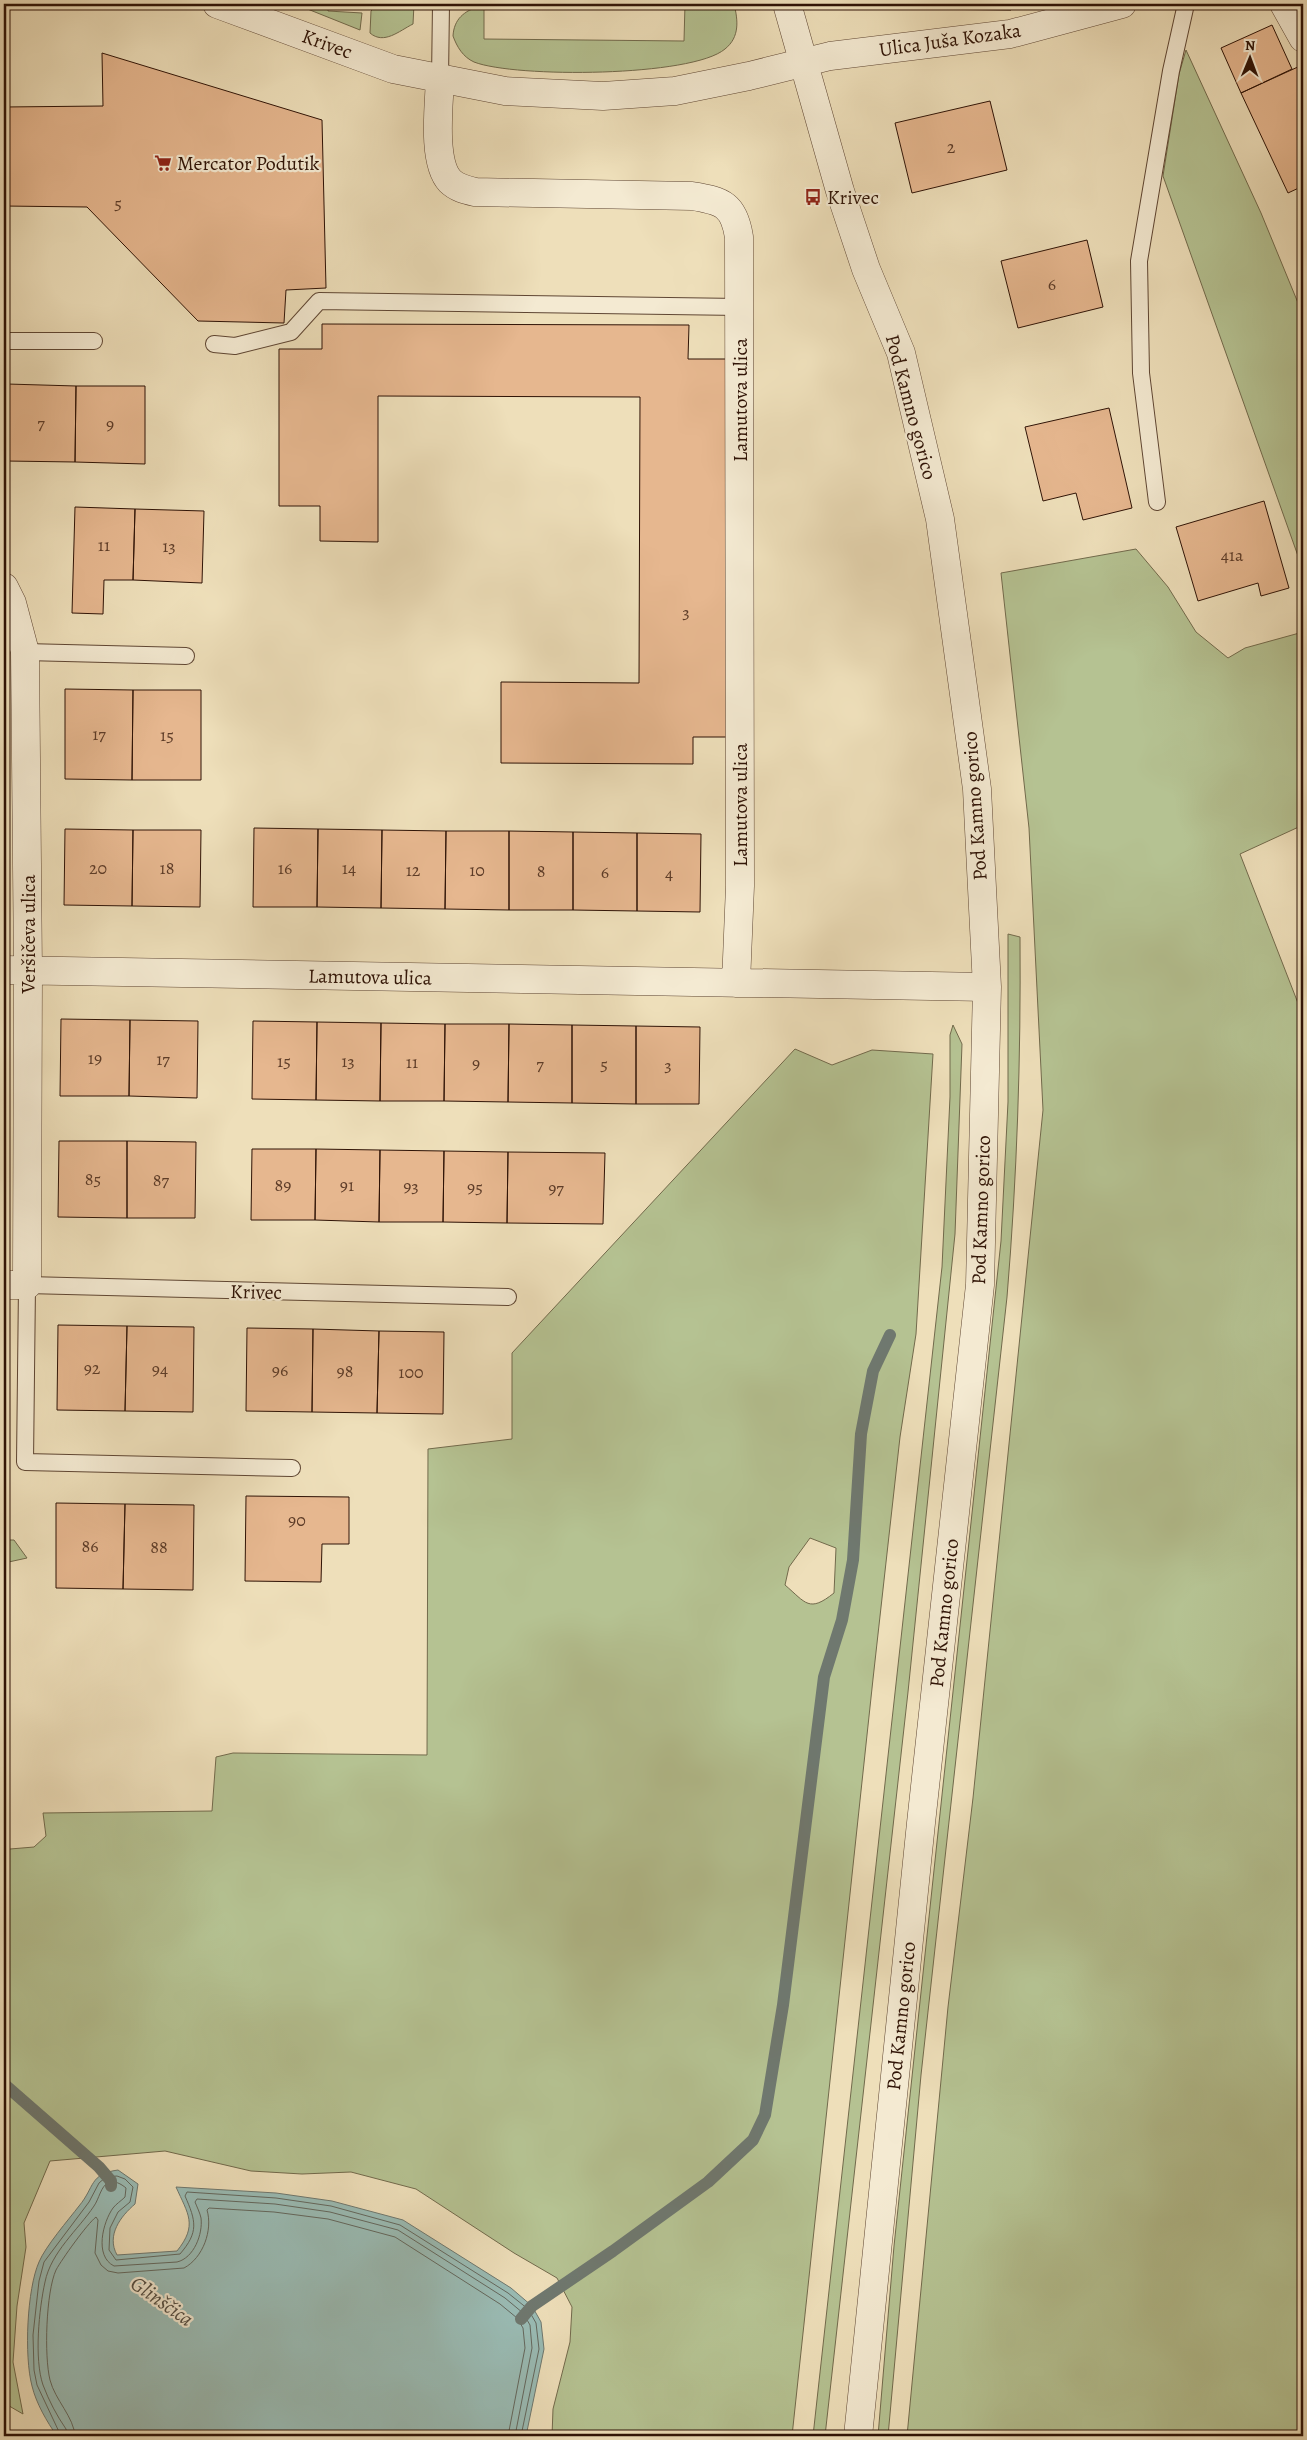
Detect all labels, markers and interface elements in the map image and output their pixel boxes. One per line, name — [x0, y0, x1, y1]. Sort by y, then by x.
street label: Ulica Juša Kozaka — [877, 17, 1023, 63]
street label: Krivec — [298, 22, 356, 66]
north arrow — [1224, 32, 1274, 82]
text: N — [1245, 36, 1255, 55]
house number: 2 — [947, 135, 956, 159]
place label: Mercator Podutik — [177, 150, 320, 177]
supermarket icon: Mercator Podutik — [153, 153, 173, 173]
place label: Krivec — [827, 184, 879, 211]
bus stop icon: Krivec — [803, 187, 823, 207]
house number: 5 — [114, 191, 122, 215]
house number: 6 — [1048, 272, 1056, 296]
street label: Pod Kamno gorico — [879, 331, 943, 483]
street label: Lamutova ulica — [727, 337, 754, 462]
house number: 7 — [37, 411, 45, 435]
house number: 9 — [106, 412, 114, 436]
house number: 11 — [98, 533, 110, 557]
house number: 13 — [162, 534, 176, 558]
house number: 41a — [1221, 543, 1244, 567]
house number: 3 — [682, 600, 690, 624]
house number: 17 — [92, 722, 106, 746]
house number: 15 — [160, 723, 174, 747]
street label: Pod Kamno gorico — [956, 731, 994, 881]
street label: Lamutova ulica — [727, 742, 754, 867]
house number: 20 — [89, 856, 107, 880]
house number: 18 — [160, 856, 174, 880]
house number: 16 — [278, 856, 292, 880]
house number: 14 — [342, 856, 356, 880]
house number: 12 — [406, 858, 421, 882]
house number: 10 — [469, 858, 485, 882]
house number: 8 — [537, 859, 545, 883]
house number: 6 — [601, 860, 609, 884]
house number: 4 — [665, 861, 673, 885]
street label: Veršičeva ulica — [15, 874, 42, 994]
street label: Lamutova ulica — [308, 962, 433, 992]
house number: 19 — [88, 1046, 102, 1070]
house number: 17 — [156, 1047, 170, 1071]
house number: 15 — [277, 1049, 291, 1073]
house number: 13 — [341, 1049, 355, 1073]
house number: 11 — [406, 1050, 418, 1074]
house number: 9 — [472, 1051, 480, 1075]
house number: 7 — [536, 1052, 544, 1076]
house number: 5 — [600, 1052, 608, 1076]
house number: 3 — [664, 1053, 672, 1077]
street label: Pod Kamno gorico — [965, 1135, 997, 1285]
house number: 85 — [85, 1167, 101, 1191]
house number: 87 — [153, 1168, 170, 1192]
house number: 89 — [275, 1173, 291, 1197]
house number: 91 — [340, 1173, 354, 1197]
house number: 93 — [403, 1174, 419, 1198]
house number: 95 — [467, 1175, 483, 1199]
house number: 97 — [548, 1176, 564, 1200]
street label: Krivec — [230, 1278, 282, 1306]
house number: 92 — [84, 1356, 101, 1380]
house number: 94 — [152, 1357, 168, 1381]
house number: 96 — [272, 1358, 288, 1382]
house number: 98 — [337, 1359, 353, 1383]
house number: 100 — [398, 1360, 424, 1384]
house number: 90 — [288, 1508, 306, 1532]
house number: 86 — [81, 1534, 99, 1558]
house number: 88 — [150, 1535, 168, 1559]
street label: Pod Kamno gorico — [923, 1537, 965, 1689]
street label: Pod Kamno gorico — [880, 1940, 922, 2092]
water label: Glinščica — [125, 2269, 199, 2333]

